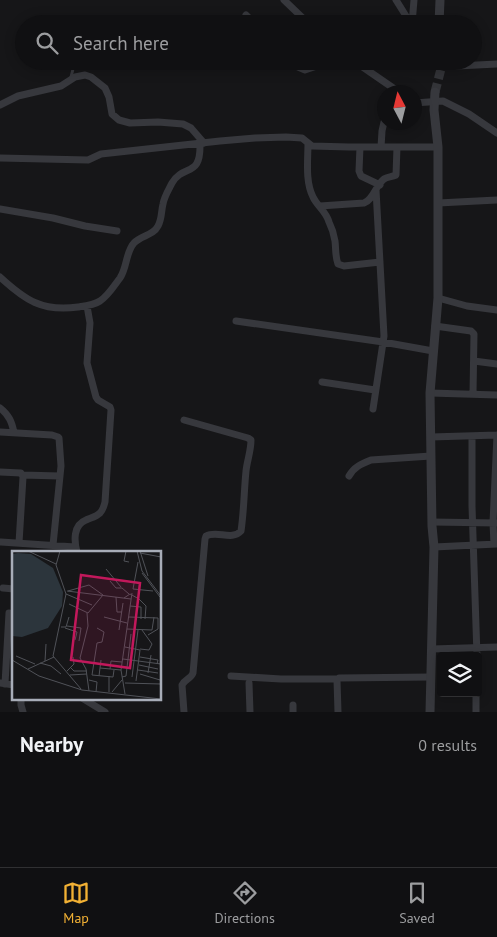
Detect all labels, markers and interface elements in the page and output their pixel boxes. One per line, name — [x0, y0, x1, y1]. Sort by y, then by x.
search box — [15, 15, 482, 70]
icon: search — [33, 29, 61, 57]
text: Search here — [73, 31, 169, 55]
north arrow — [377, 85, 422, 130]
inset map — [12, 551, 161, 700]
map controls — [437, 652, 482, 697]
button: layers — [437, 652, 482, 697]
text: Nearby — [20, 731, 83, 758]
text: 0 results — [418, 735, 477, 755]
tab: Map — [62, 879, 90, 927]
tab: Directions — [214, 879, 275, 927]
tab: Saved — [399, 879, 435, 927]

